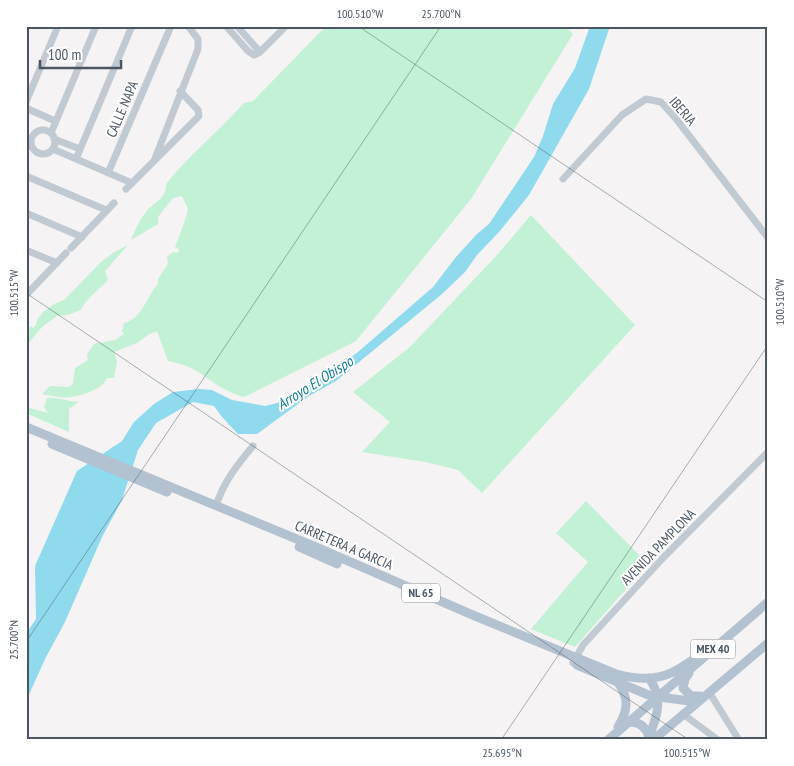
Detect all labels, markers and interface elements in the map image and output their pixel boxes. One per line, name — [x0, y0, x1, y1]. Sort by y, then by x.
text: 100.510°W — [337, 6, 383, 21]
text: 25.700°N — [421, 6, 461, 21]
scale bar — [40, 38, 121, 70]
text: 100 m — [48, 45, 81, 64]
street label: CALLE NAPA — [102, 78, 142, 140]
street label: IBERIA — [666, 93, 701, 129]
text: 100.515°W — [6, 270, 21, 316]
text: 100.510°W — [772, 279, 787, 325]
water label: Arroyo El Obispo — [273, 351, 358, 413]
street label: AVENIDA PAMPLONA — [617, 505, 699, 589]
street label: CARRETERA A GARCIA — [292, 516, 396, 574]
road number: NL 65 — [402, 584, 440, 602]
text: 25.700°N — [6, 620, 21, 660]
road number: MEX 40 — [690, 640, 736, 659]
text: 25.695°N — [482, 745, 522, 760]
text: 100.515°W — [664, 745, 710, 760]

